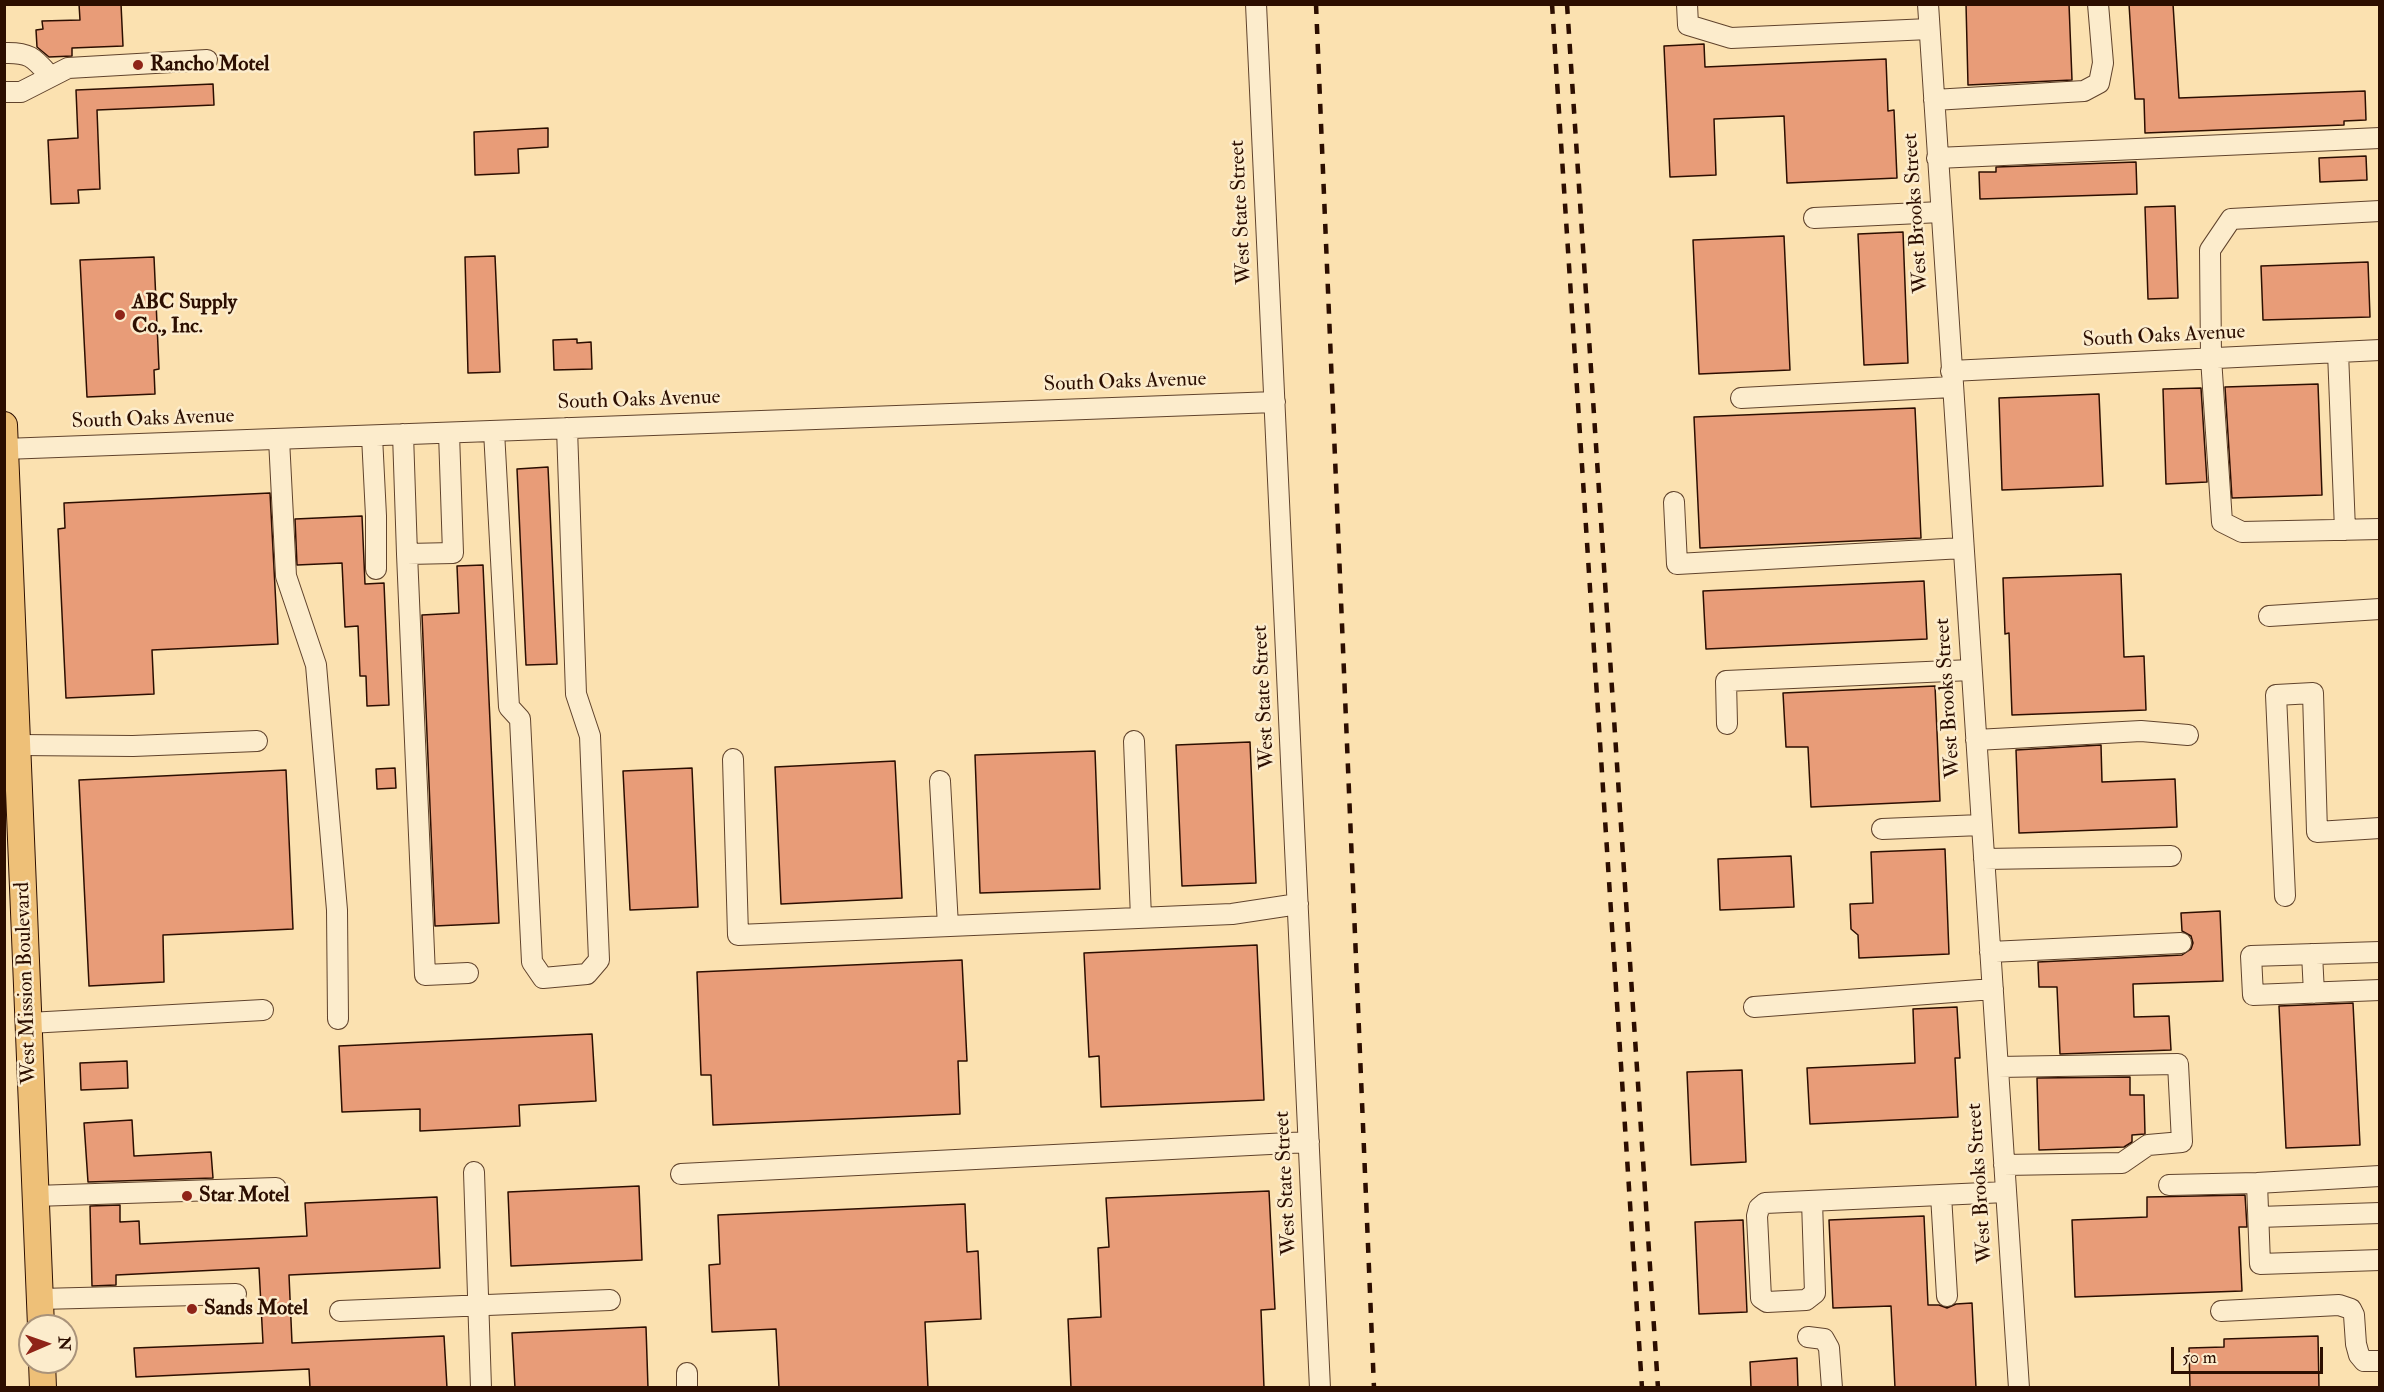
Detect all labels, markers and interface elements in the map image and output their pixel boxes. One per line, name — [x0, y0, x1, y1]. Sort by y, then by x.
place label: Rancho Motel — [150, 52, 269, 78]
marker: Rancho Motel — [131, 58, 145, 72]
street label: West Brooks Street — [1899, 132, 1935, 294]
street label: West State Street — [1226, 139, 1258, 285]
place label: ABC Supply Co., Inc. — [132, 290, 237, 340]
marker: ABC Supply Co., Inc. — [113, 308, 127, 322]
street label: South Oaks Avenue — [2082, 320, 2246, 354]
street label: South Oaks Avenue — [1043, 368, 1207, 398]
street label: South Oaks Avenue — [557, 386, 721, 416]
street label: South Oaks Avenue — [71, 405, 235, 435]
street label: West Brooks Street — [1931, 617, 1967, 779]
street label: West State Street — [1249, 624, 1281, 770]
street label: West Mission Boulevard — [11, 881, 43, 1085]
street label: West Brooks Street — [1963, 1102, 1999, 1264]
street label: West State Street — [1271, 1110, 1303, 1256]
place label: Star Motel — [199, 1183, 289, 1209]
marker: Star Motel — [180, 1189, 194, 1203]
place label: Sands Motel — [204, 1296, 308, 1322]
marker: Sands Motel — [185, 1302, 199, 1316]
north arrow — [18, 1314, 78, 1374]
scale bar — [2174, 1335, 2326, 1373]
text: N — [54, 1336, 74, 1351]
text: 50 m — [2182, 1346, 2217, 1369]

